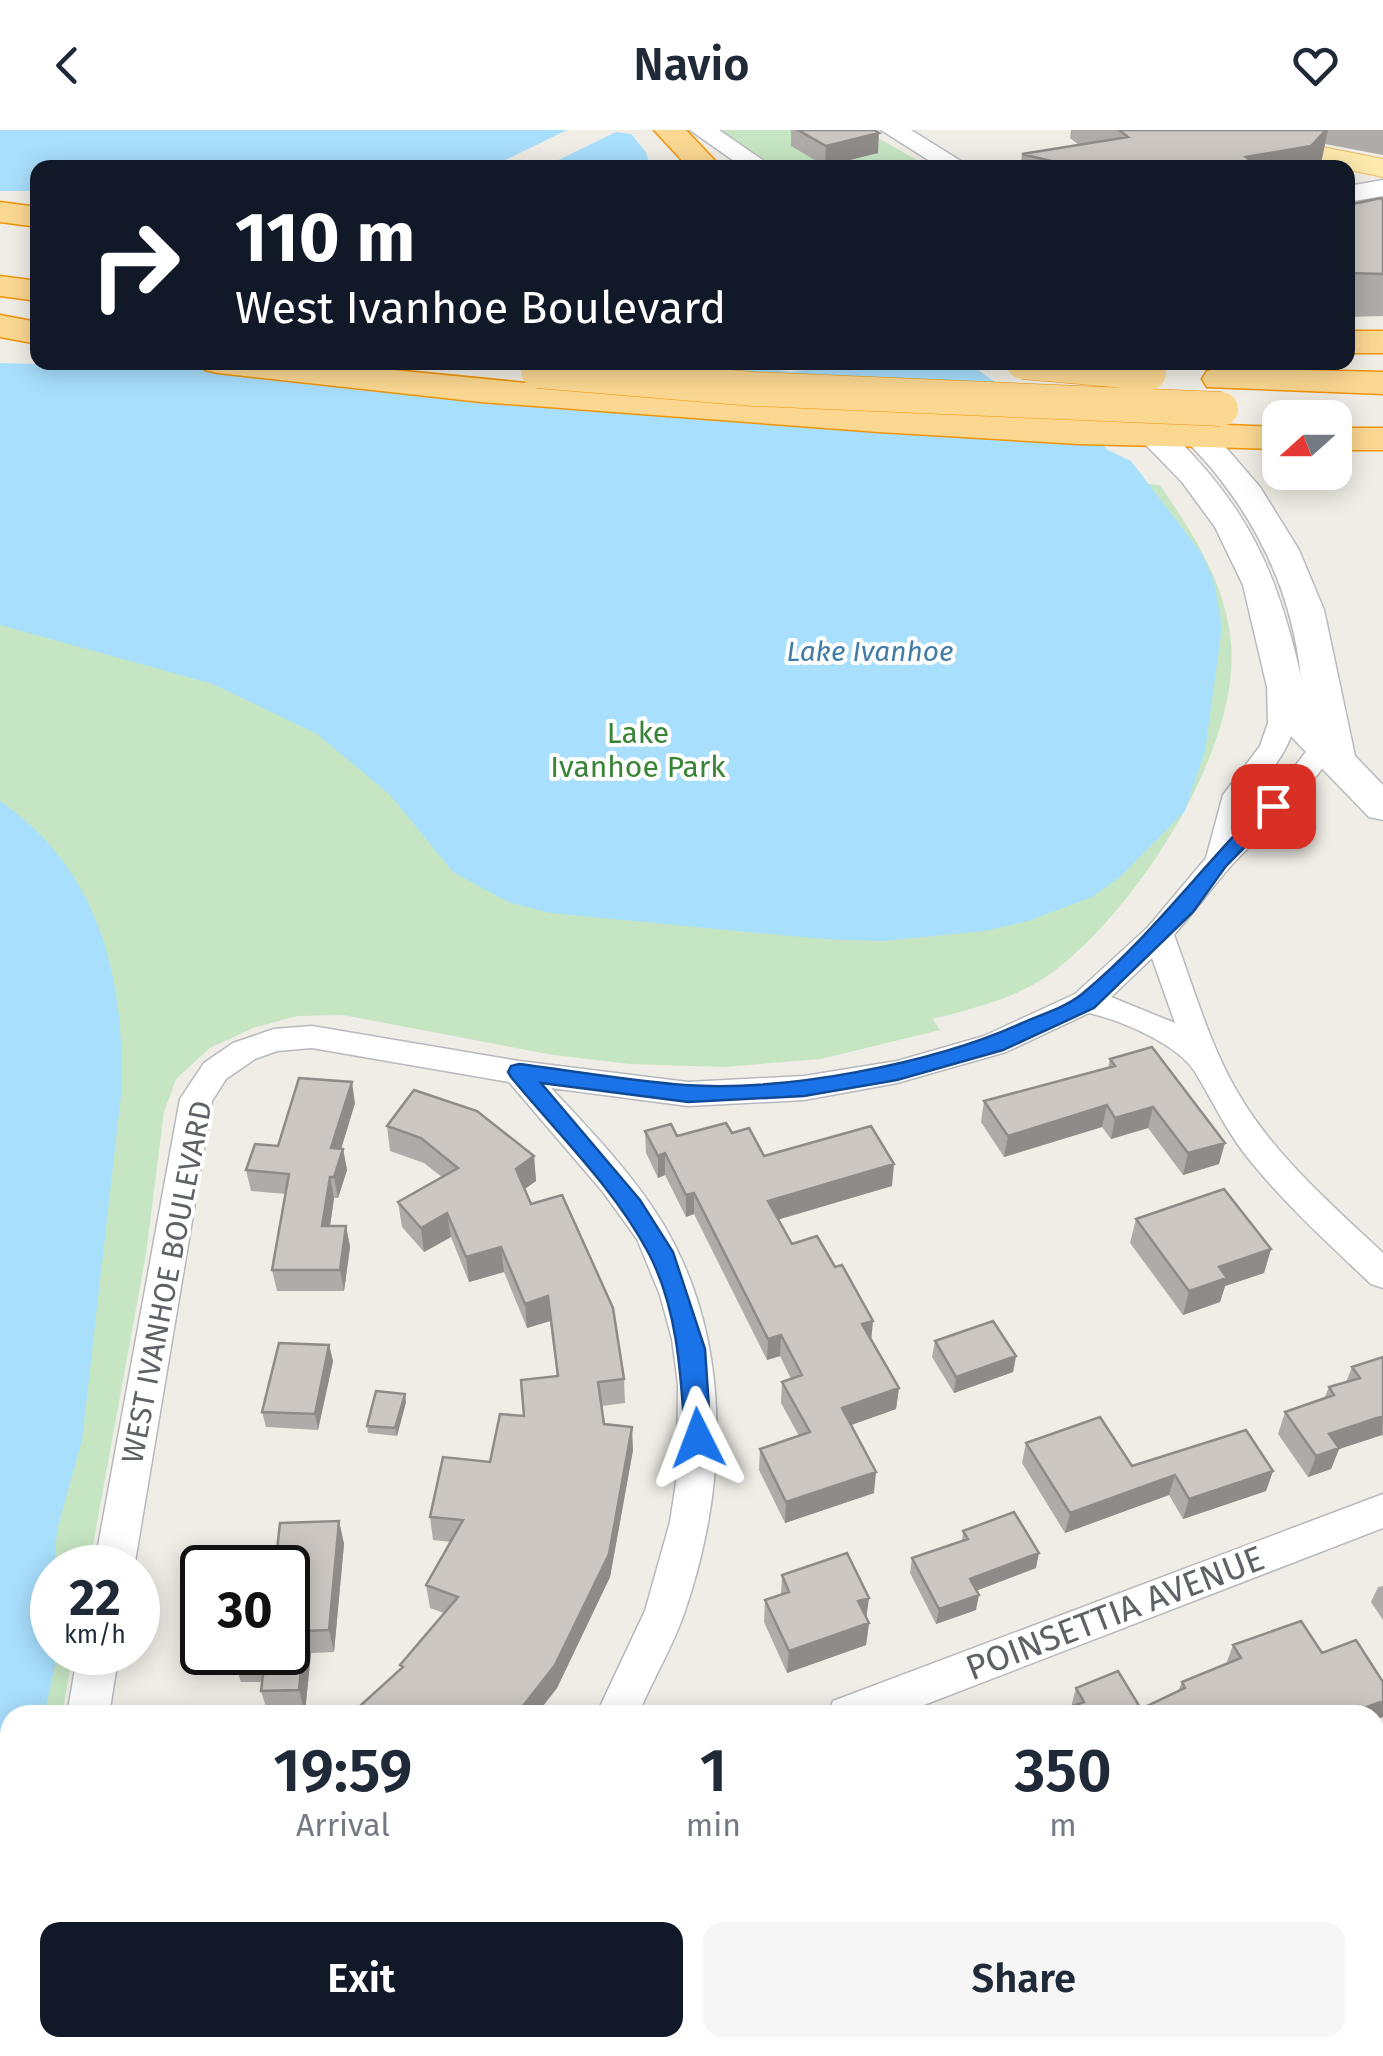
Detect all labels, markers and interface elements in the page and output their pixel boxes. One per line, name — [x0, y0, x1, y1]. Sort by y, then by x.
icon: back — [40, 38, 95, 93]
text: Navio — [634, 38, 749, 92]
icon: heart — [1288, 38, 1343, 93]
text: 110 m — [235, 196, 415, 280]
icon: right — [70, 200, 200, 330]
text: West Ivanhoe Boulevard — [235, 281, 726, 335]
north arrow — [1262, 400, 1352, 490]
map controls — [1262, 400, 1352, 490]
water label: Lake Ivanhoe — [787, 635, 953, 668]
park label: Lake Ivanhoe Park — [550, 715, 726, 785]
pin — [1231, 764, 1316, 849]
icon: arrive — [1246, 779, 1301, 834]
street label: WEST IVANHOE BOULEVARD — [114, 1098, 220, 1466]
position arrow — [646, 1386, 750, 1490]
street label: POINSETTIA AVENUE — [960, 1537, 1270, 1689]
speed limit sign: 30 — [180, 1545, 310, 1675]
text: 22 — [69, 1568, 121, 1628]
text: km/h — [64, 1620, 126, 1650]
text: 19:59 — [273, 1735, 412, 1807]
text: 1 — [700, 1735, 727, 1807]
text: 350 — [1014, 1735, 1112, 1807]
text: Arrival — [296, 1806, 390, 1844]
text: min — [686, 1806, 741, 1844]
text: m — [1049, 1806, 1077, 1844]
button: Exit — [40, 1922, 683, 2037]
button: Share — [703, 1922, 1345, 2037]

